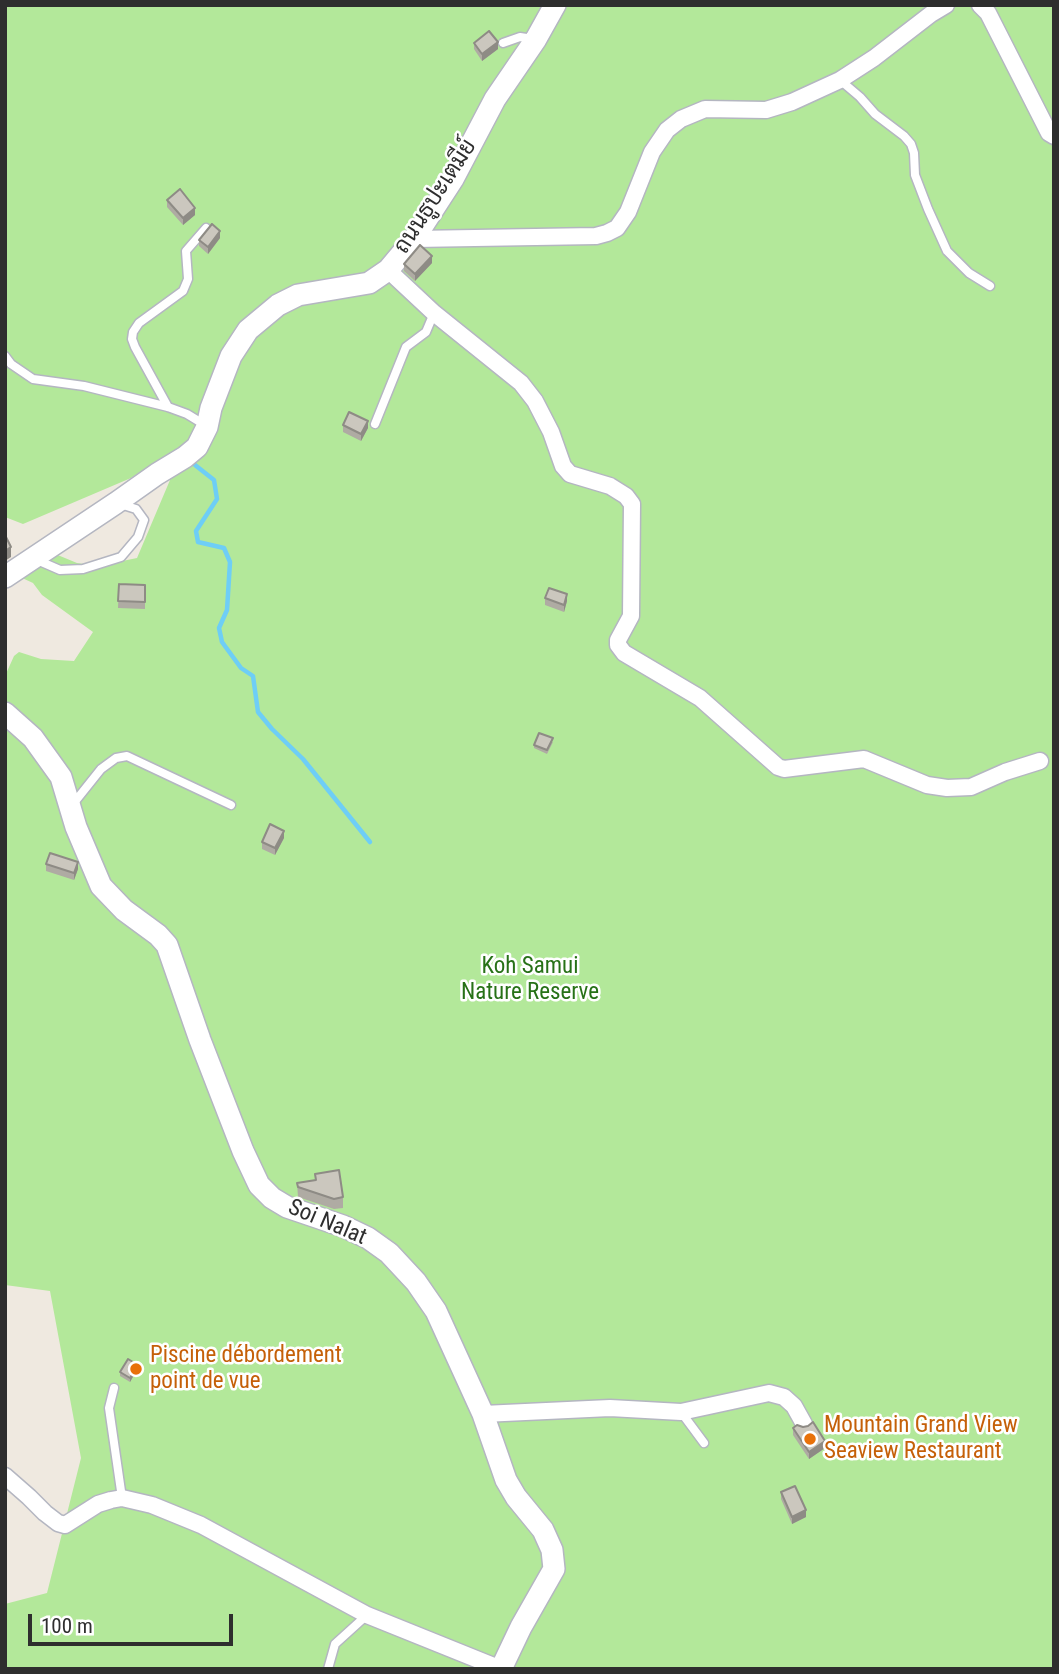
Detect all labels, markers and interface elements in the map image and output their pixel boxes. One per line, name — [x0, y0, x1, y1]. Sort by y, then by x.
street label: ถนนธูปะเตมีย์ — [389, 135, 483, 259]
park label: Koh Samui Nature Reserve — [461, 953, 599, 1007]
street label: Soi Nalat — [284, 1194, 370, 1252]
place label: Piscine débordement point de vue — [150, 1342, 342, 1396]
marker: Piscine débordement point de vue — [128, 1361, 144, 1377]
place label: Mountain Grand View Seaview Restaurant — [824, 1412, 1018, 1466]
marker: Mountain Grand View Seaview Restaurant — [802, 1431, 818, 1447]
scale bar — [32, 1600, 236, 1644]
text: 100 m — [41, 1614, 93, 1638]

